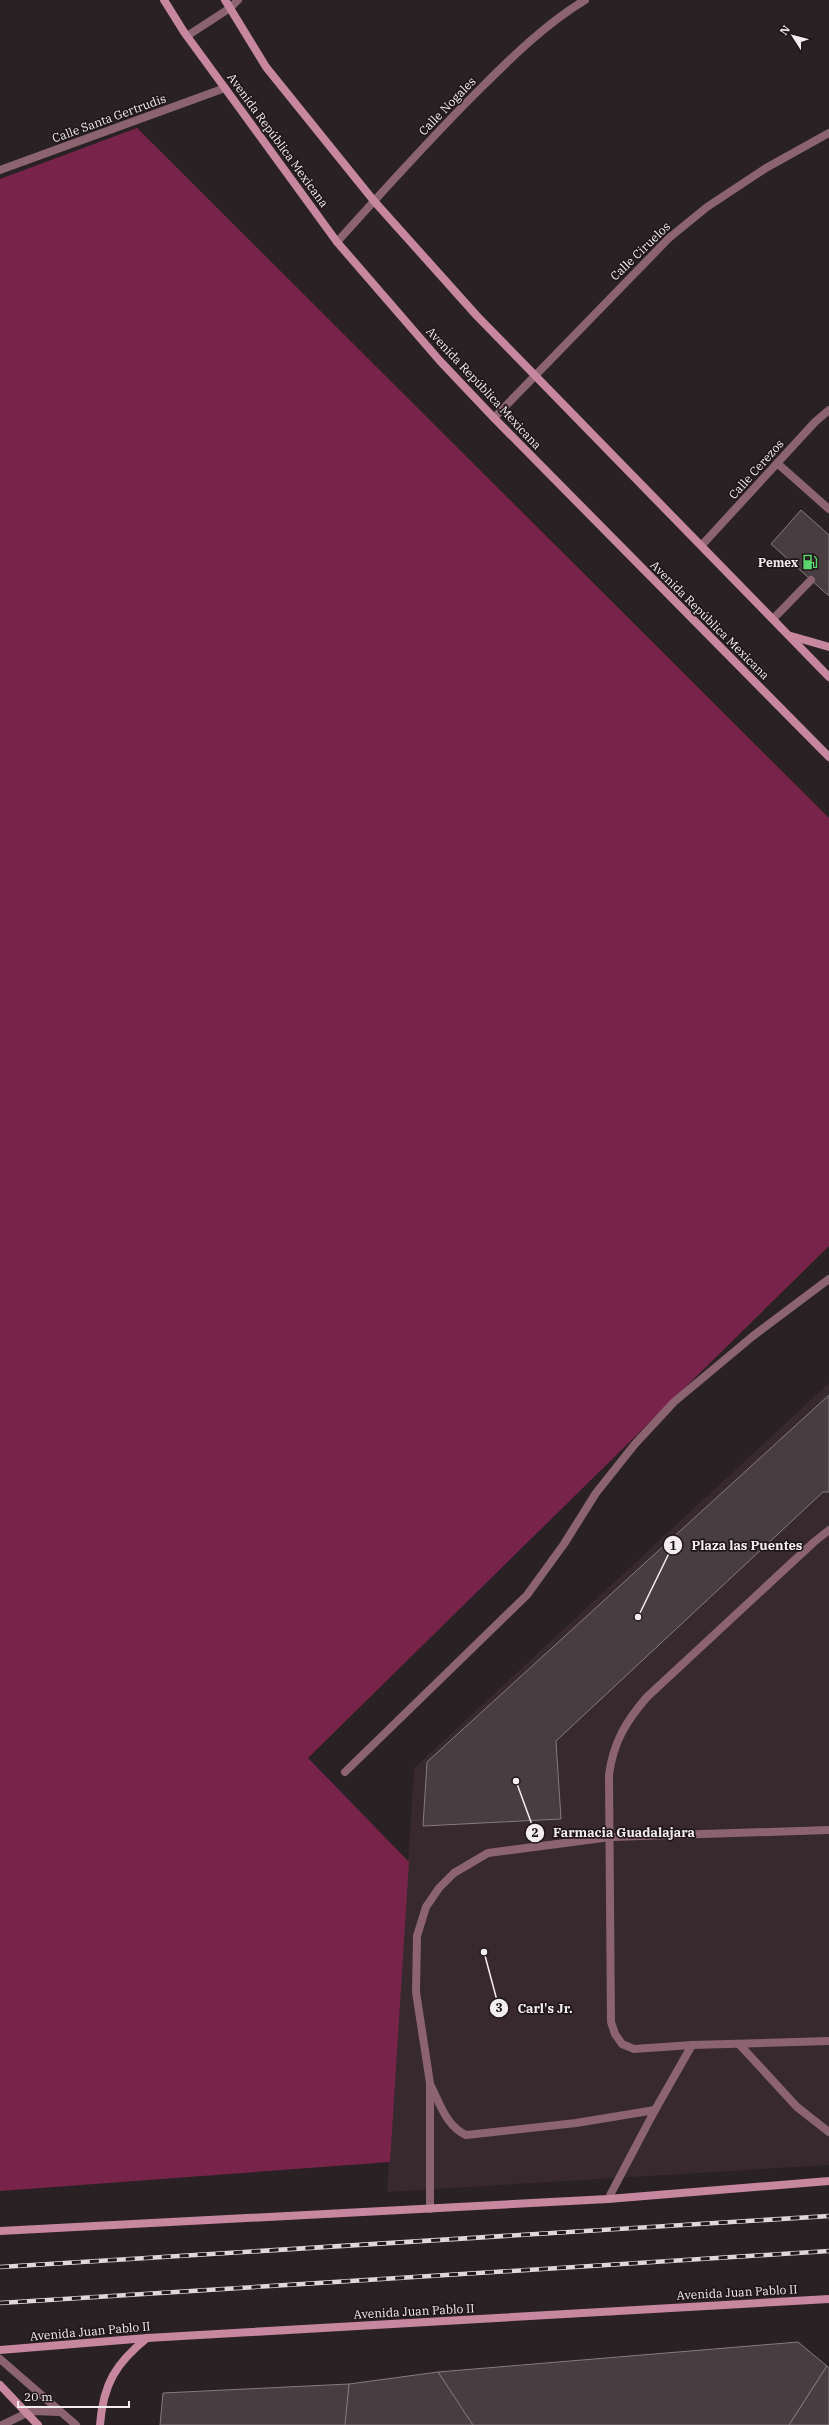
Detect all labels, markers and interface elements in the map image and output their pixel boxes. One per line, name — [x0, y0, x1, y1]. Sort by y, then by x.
north arrow — [773, 16, 813, 56]
text: N — [777, 22, 793, 38]
street label: Avenida República Mexicana — [224, 70, 332, 210]
street label: Calle Nogales — [415, 73, 479, 138]
street label: Calle Santa Gertrudis — [50, 90, 168, 146]
street label: Calle Ciruelos — [607, 218, 673, 283]
street label: Avenida República Mexicana — [423, 324, 545, 453]
street label: Calle Cerezos — [725, 436, 787, 502]
fuel station icon: Pemex — [801, 553, 819, 571]
place label: Pemex — [758, 555, 798, 570]
street label: Avenida República Mexicana — [647, 557, 773, 683]
callout: Plaza las Puentes — [663, 1533, 810, 1558]
text: Plaza las Puentes — [692, 1537, 803, 1554]
text: 1 — [669, 1538, 677, 1553]
callout: Farmacia Guadalajara — [525, 1820, 703, 1845]
text: Farmacia Guadalajara — [553, 1824, 696, 1841]
text: 2 — [531, 1825, 539, 1840]
callout: Carl's Jr. — [489, 1996, 580, 2021]
text: 3 — [495, 2000, 503, 2015]
text: Carl's Jr. — [517, 2000, 573, 2017]
street label: Avenida Juan Pablo II — [676, 2281, 798, 2303]
street label: Avenida Juan Pablo II — [353, 2300, 475, 2322]
street label: Avenida Juan Pablo II — [29, 2318, 151, 2344]
scale bar — [18, 2383, 129, 2409]
text: 20 m — [24, 2389, 53, 2404]

